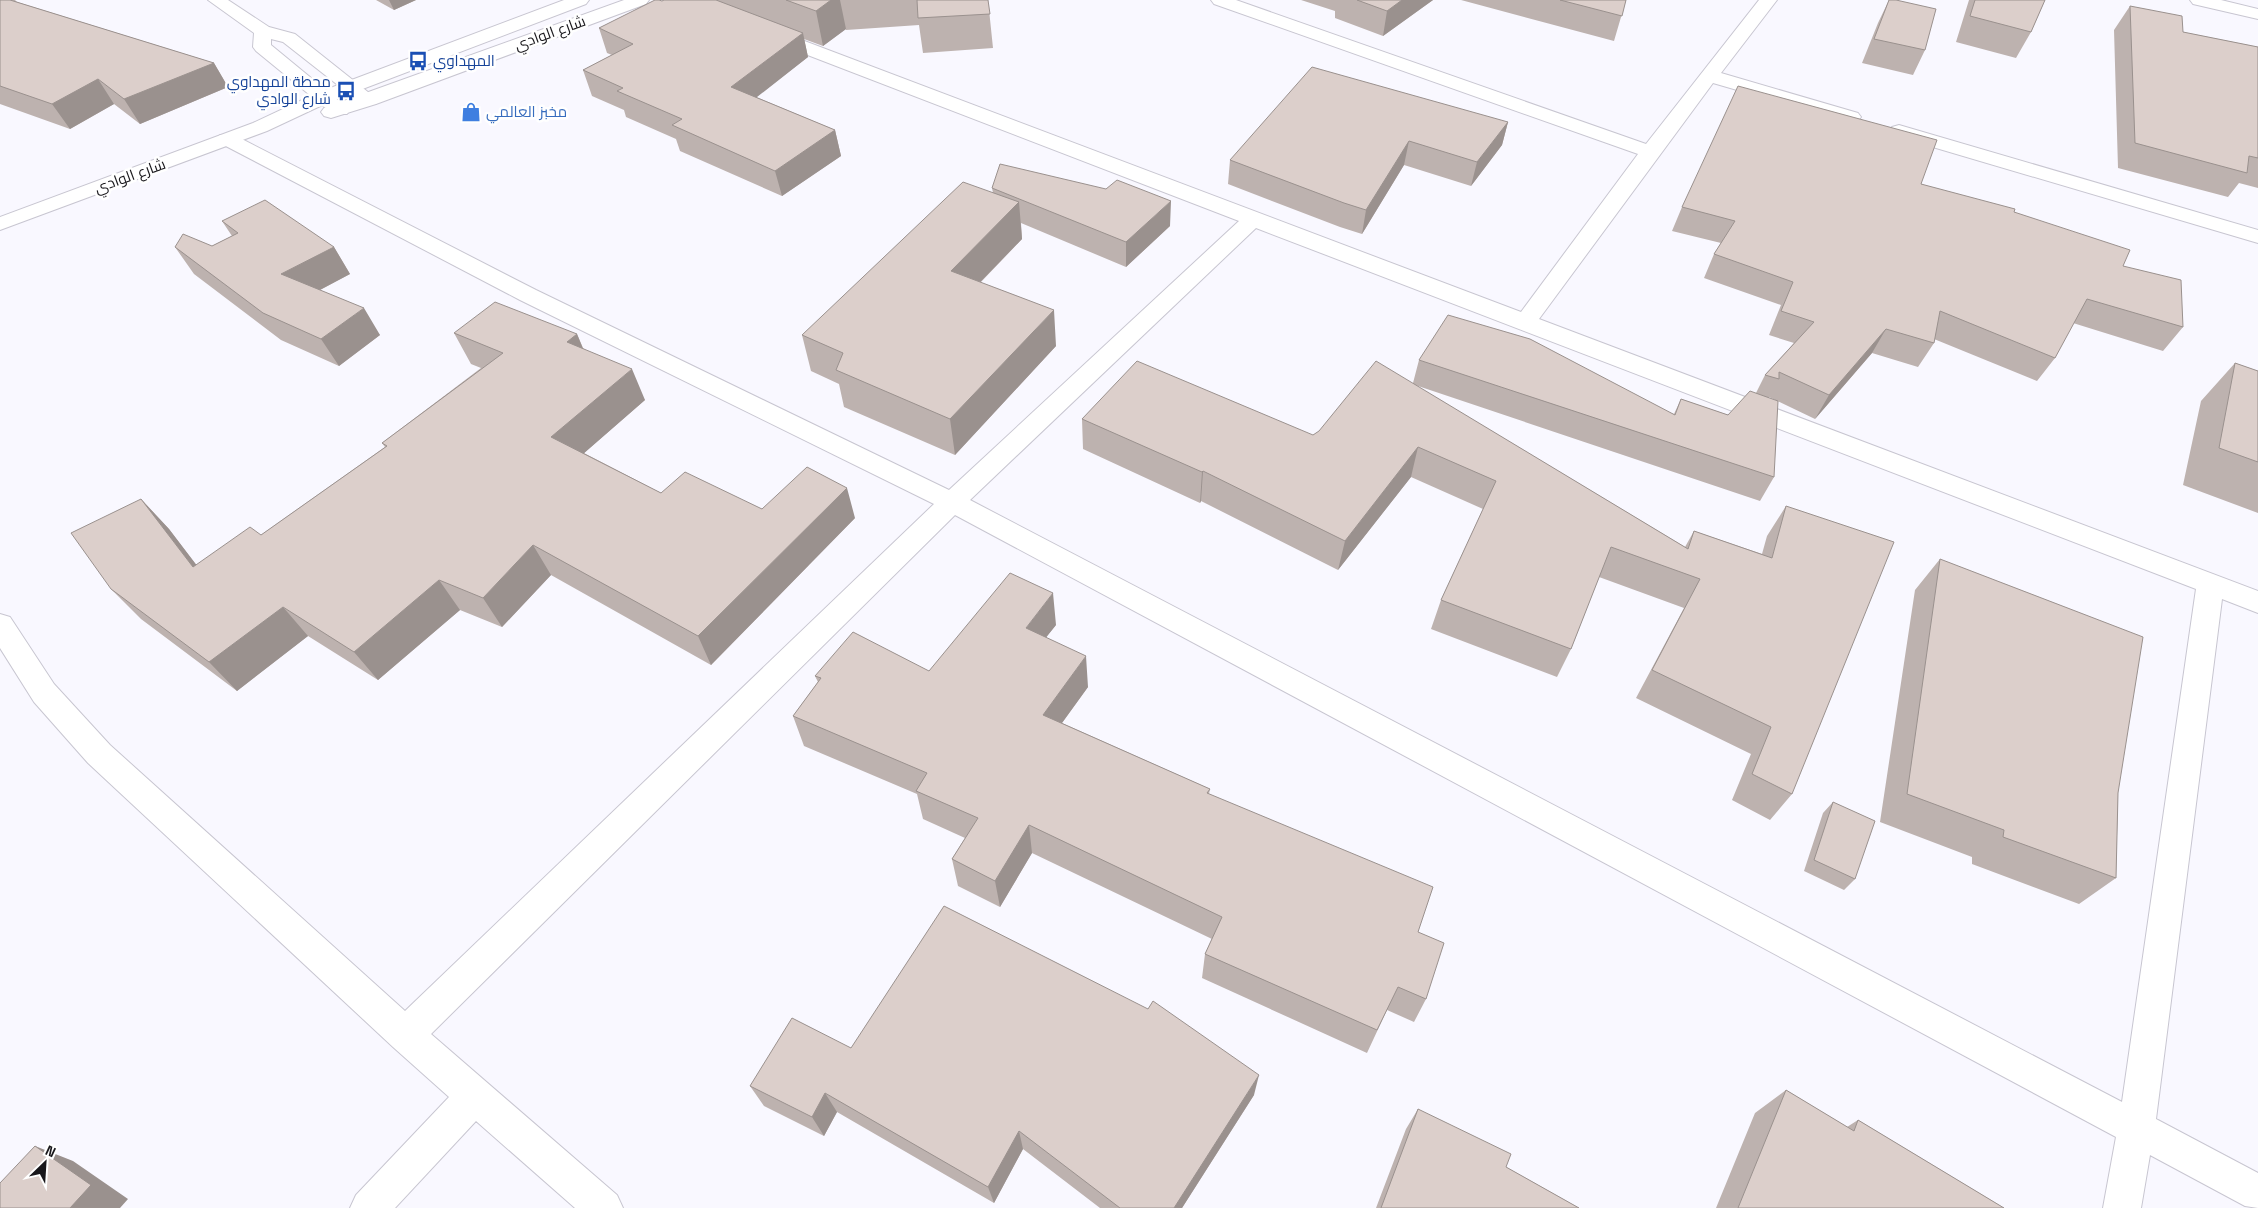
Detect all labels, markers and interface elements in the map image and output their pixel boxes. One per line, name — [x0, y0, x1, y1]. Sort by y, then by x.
street label: شارع الوادي — [512, 11, 589, 57]
bus stop icon: المهداوي — [407, 50, 429, 72]
place label: المهداوي — [433, 51, 495, 73]
place label: محطة المهداوي شارع الوادي — [227, 72, 331, 111]
bus stop icon: محطة المهداوي شارع الوادي — [335, 80, 357, 102]
shop icon: مخبز العالمي — [460, 101, 482, 123]
place label: مخبز العالمي — [486, 102, 567, 124]
street label: شارع الوادي — [92, 154, 169, 200]
north arrow — [20, 1138, 70, 1188]
text: N — [42, 1141, 59, 1161]

